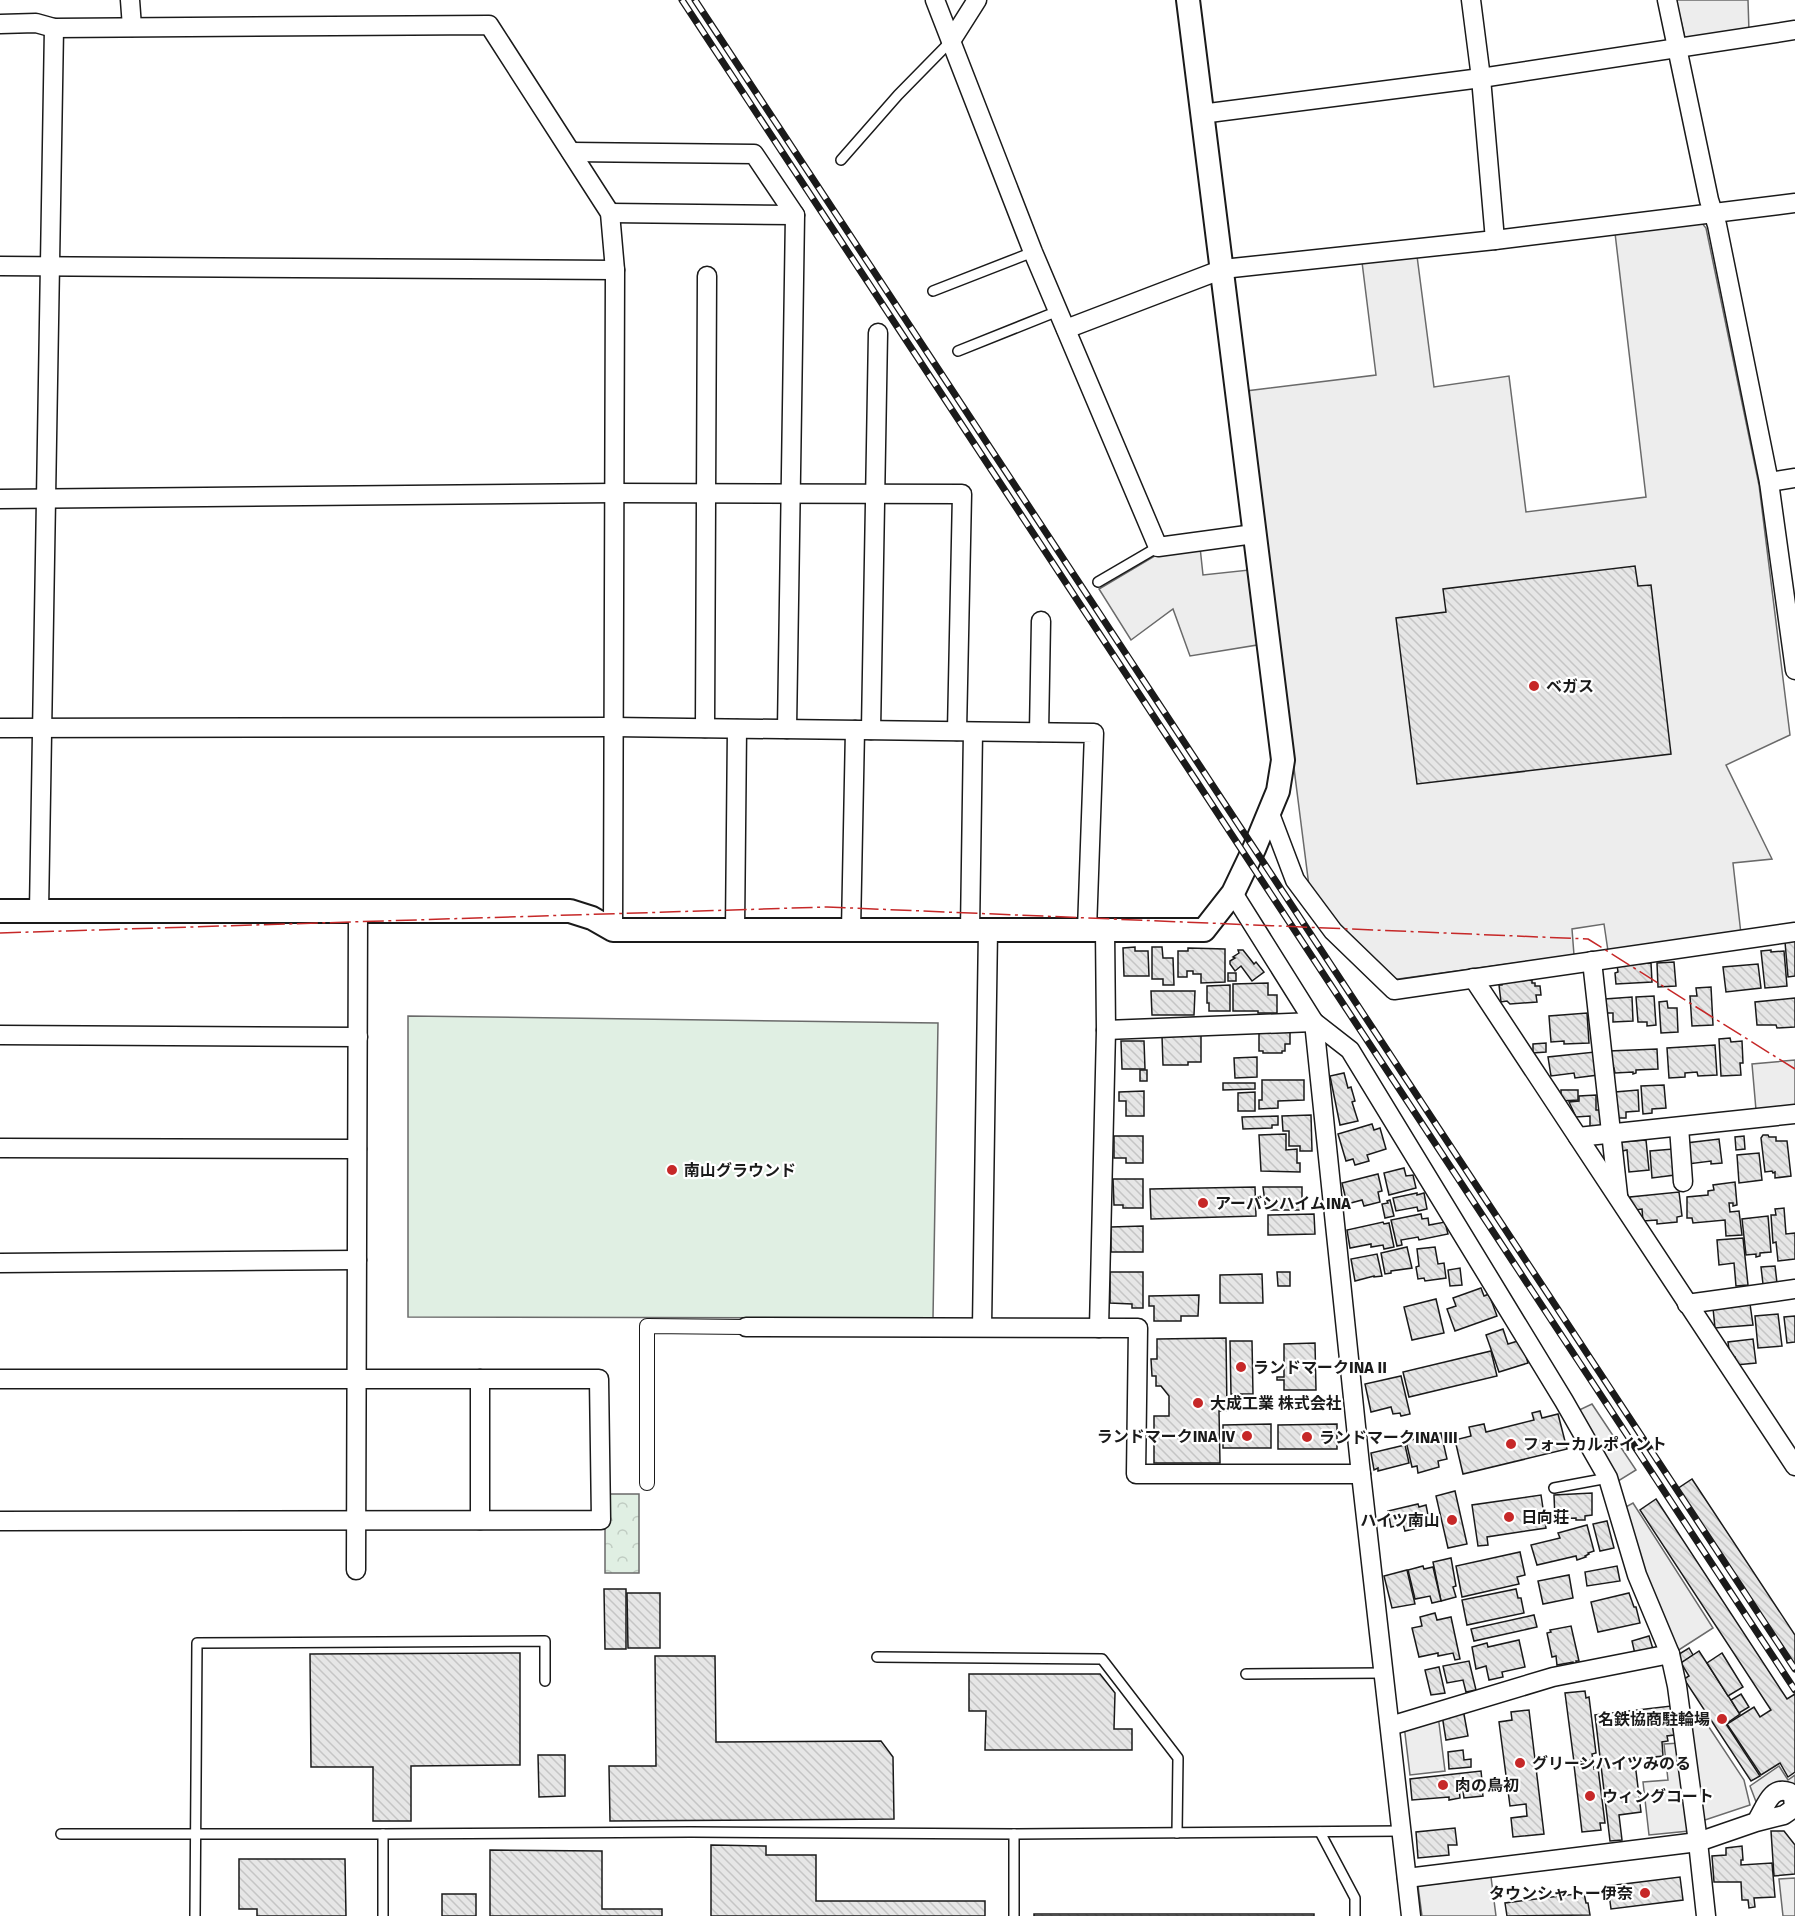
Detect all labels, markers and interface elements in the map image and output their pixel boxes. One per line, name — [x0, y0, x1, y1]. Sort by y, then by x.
place label: ベガス — [1546, 677, 1594, 696]
marker: ベガス — [1527, 679, 1541, 693]
place label: 南山グラウンド — [684, 1161, 796, 1180]
marker: 南山グラウンド — [665, 1163, 679, 1177]
place label: アーバンハイムINA — [1215, 1194, 1351, 1213]
marker: アーバンハイムINA — [1196, 1196, 1210, 1210]
place label: ランドマークINA II — [1253, 1358, 1387, 1377]
marker: ランドマークINA II — [1234, 1360, 1248, 1374]
place label: 大成工業 株式会社 — [1210, 1394, 1342, 1413]
marker: 大成工業 株式会社 — [1191, 1396, 1205, 1410]
place label: ランドマークINA IV — [1097, 1427, 1236, 1446]
place label: ランドマークINA III — [1319, 1428, 1458, 1447]
marker: ランドマークINA IV — [1240, 1429, 1254, 1443]
marker: ランドマークINA III — [1300, 1430, 1314, 1444]
place label: フォーカルポイント — [1523, 1435, 1667, 1454]
marker: フォーカルポイント — [1504, 1437, 1518, 1451]
place label: 日向荘 — [1521, 1508, 1569, 1527]
marker: 日向荘 — [1502, 1510, 1516, 1524]
place label: ハイツ南山 — [1360, 1511, 1440, 1530]
marker: ハイツ南山 — [1445, 1513, 1459, 1527]
place label: 名鉄協商駐輪場 — [1598, 1710, 1710, 1729]
marker: 名鉄協商駐輪場 — [1715, 1712, 1729, 1726]
place label: グリーンハイツみのる — [1532, 1754, 1691, 1773]
marker: グリーンハイツみのる — [1513, 1756, 1527, 1770]
place label: 肉の鳥初 — [1455, 1776, 1519, 1795]
marker: 肉の鳥初 — [1436, 1778, 1450, 1792]
place label: ウィングコート — [1602, 1787, 1714, 1806]
marker: ウィングコート — [1583, 1789, 1597, 1803]
place label: タウンシャトー伊奈 — [1489, 1884, 1633, 1903]
marker: タウンシャトー伊奈 — [1638, 1886, 1652, 1900]

